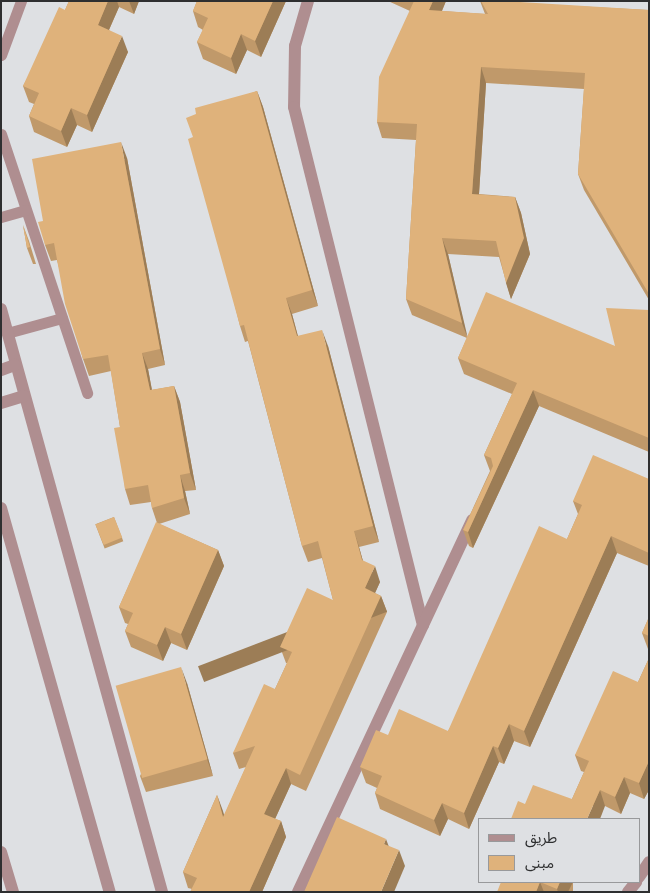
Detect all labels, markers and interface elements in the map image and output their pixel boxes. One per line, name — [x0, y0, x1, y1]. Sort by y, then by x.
legend — [478, 818, 640, 883]
text: طريق — [525, 829, 557, 846]
text: مبنى — [525, 854, 554, 871]

